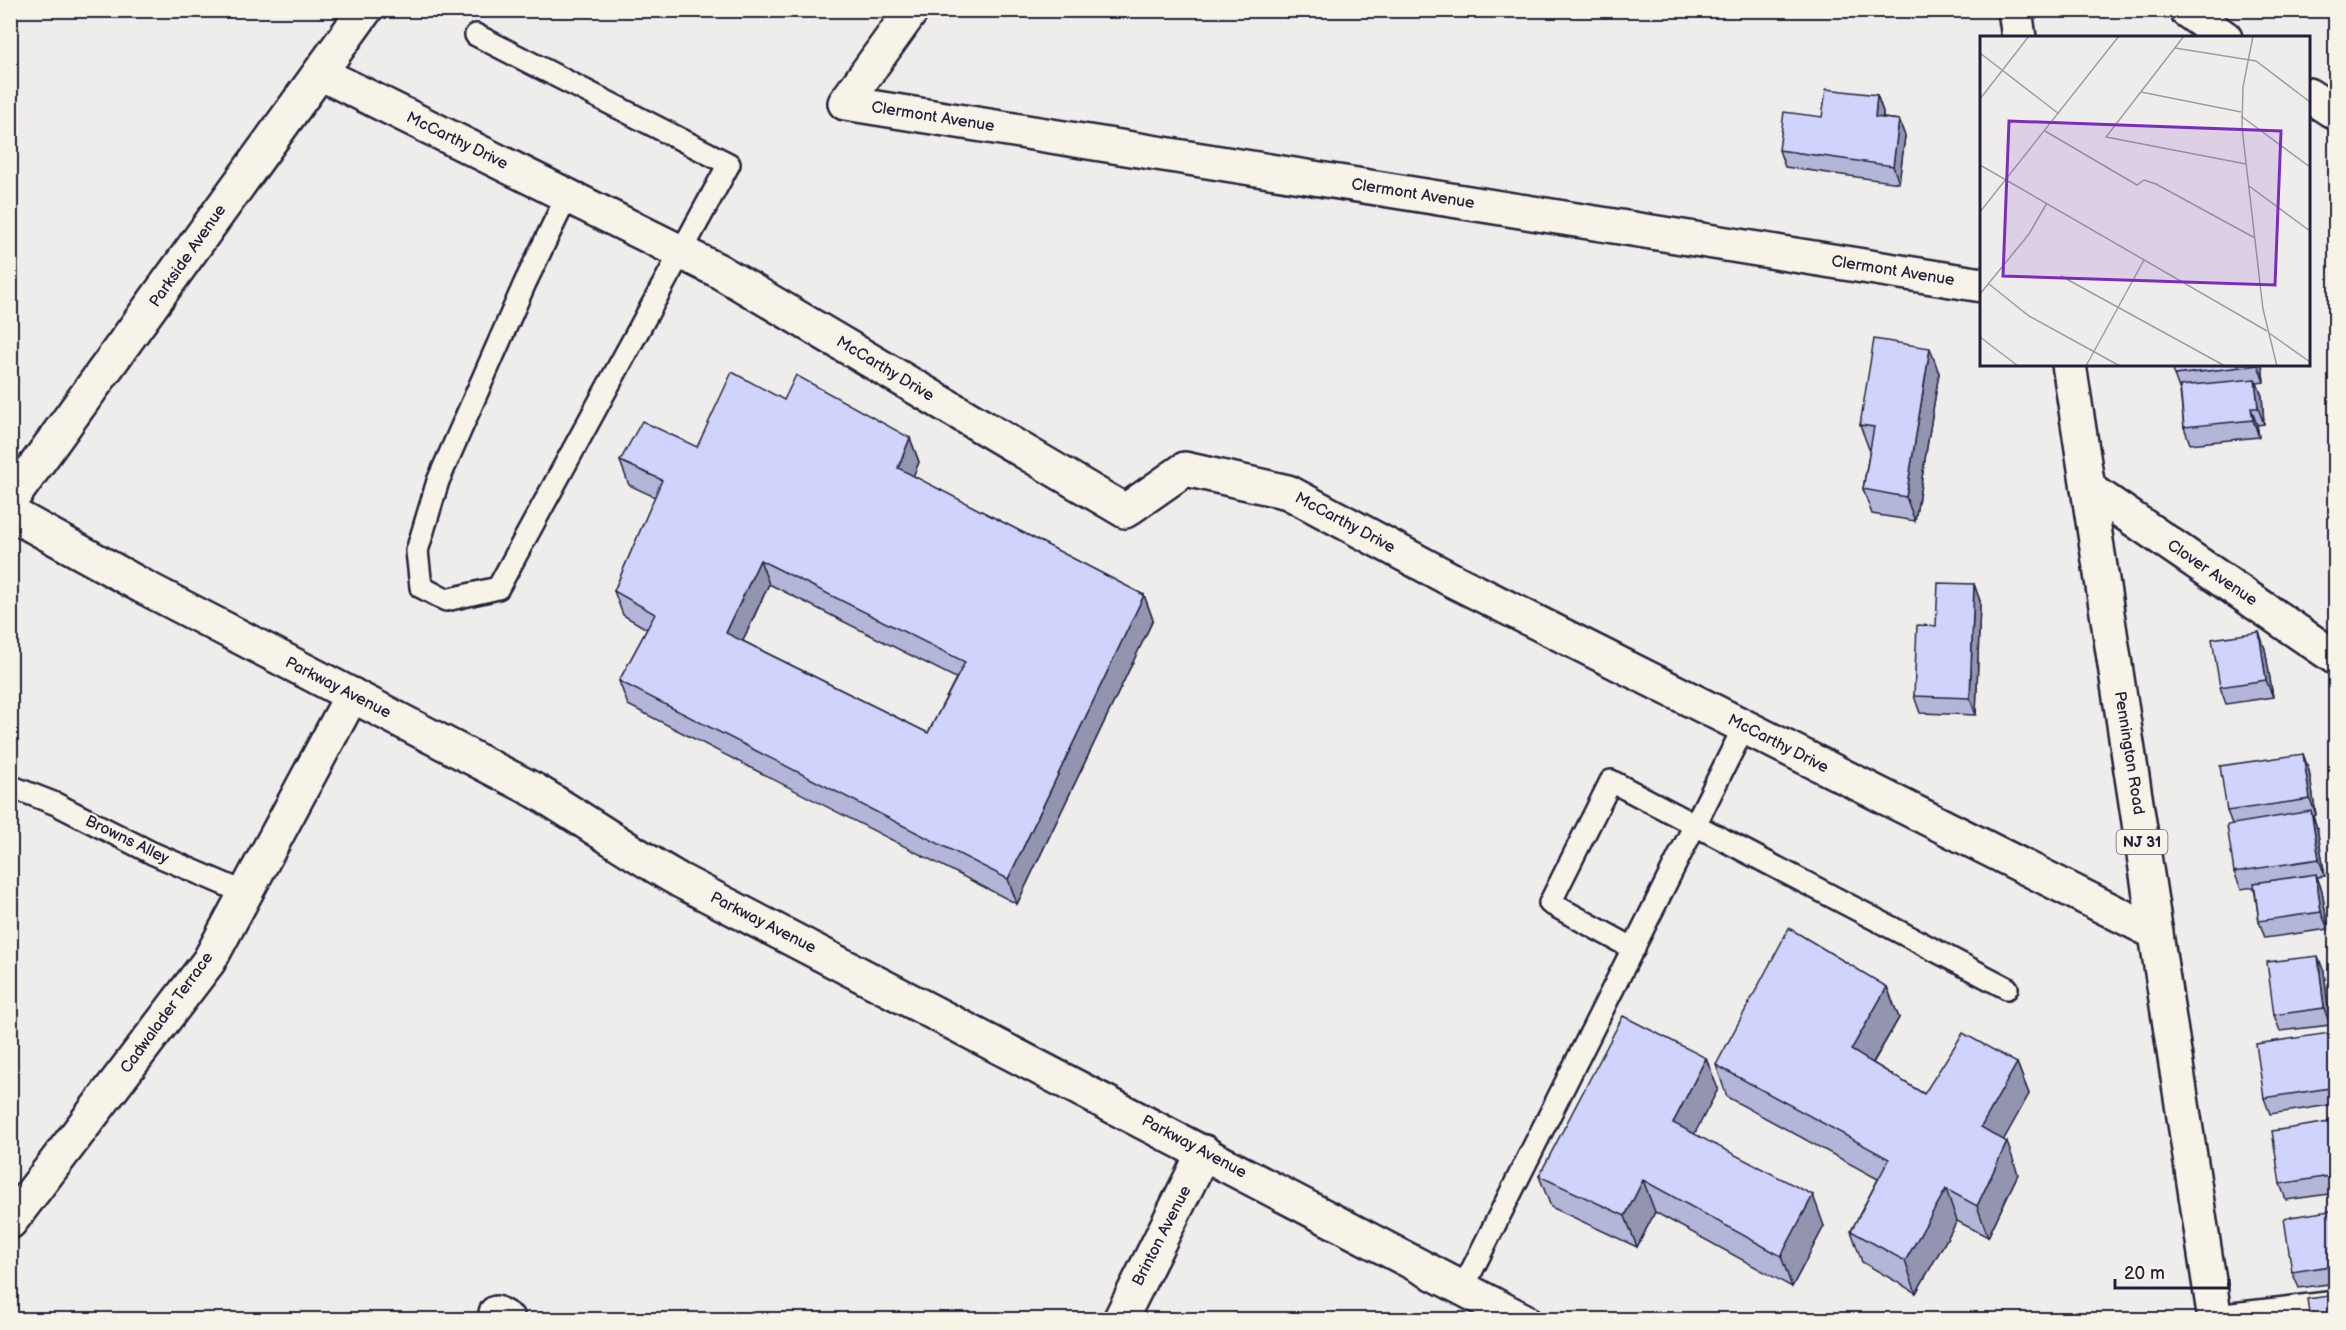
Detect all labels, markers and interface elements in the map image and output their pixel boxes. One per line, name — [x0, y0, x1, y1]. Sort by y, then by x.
inset map — [1980, 36, 2310, 366]
street label: Clermont Avenue — [870, 98, 996, 136]
street label: McCarthy Drive — [403, 108, 511, 174]
street label: Clermont Avenue — [1350, 175, 1476, 213]
street label: Parkside Avenue — [146, 201, 231, 311]
street label: Clermont Avenue — [1830, 252, 1956, 290]
street label: McCarthy Drive — [833, 332, 938, 406]
street label: McCarthy Drive — [1292, 489, 1399, 558]
street label: Clover Avenue — [2163, 536, 2261, 610]
street label: Parkway Avenue — [282, 653, 394, 723]
street label: Pennington Road — [2110, 690, 2148, 816]
street label: McCarthy Drive — [1724, 710, 1832, 778]
street label: Browns Alley — [82, 812, 173, 869]
road number: NJ 31 — [2116, 830, 2168, 854]
street label: Parkway Avenue — [707, 888, 819, 958]
street label: Cadwalader Terrace — [117, 948, 218, 1077]
street label: Parkway Avenue — [1138, 1111, 1250, 1183]
street label: Brinton Avenue — [1129, 1182, 1196, 1289]
scale bar — [2115, 1252, 2229, 1290]
text: 20 m — [2124, 1263, 2165, 1284]

